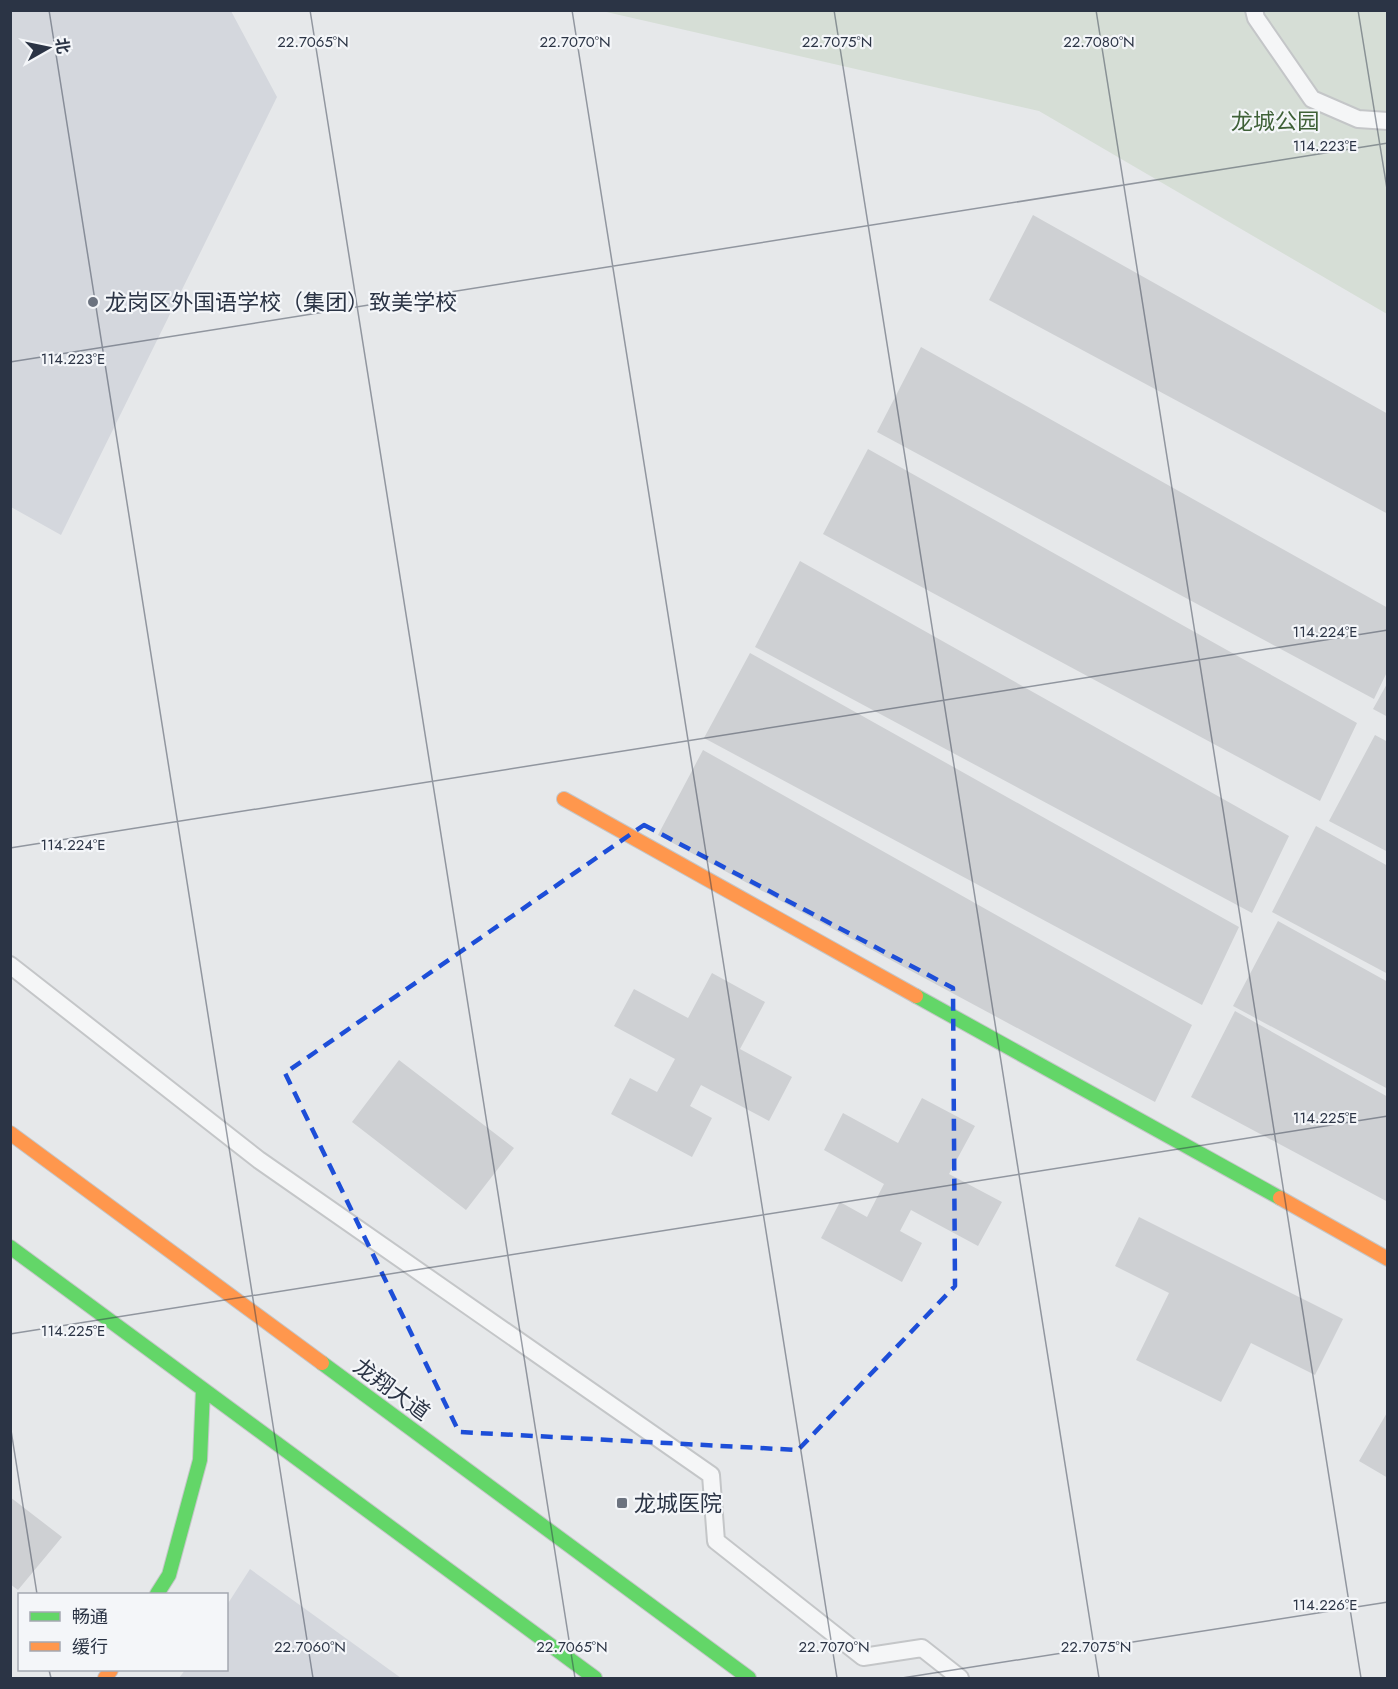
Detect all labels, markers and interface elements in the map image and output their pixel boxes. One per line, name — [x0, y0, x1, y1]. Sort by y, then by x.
north arrow — [18, 18, 78, 78]
text: 22.7065°N — [277, 31, 349, 53]
text: 22.7070°N — [539, 31, 611, 53]
text: 22.7075°N — [802, 31, 872, 53]
text: 22.7080°N — [1063, 31, 1135, 53]
text: 北 — [50, 36, 75, 55]
park label: 龙城公园 — [1231, 105, 1319, 137]
text: 114.223°E — [1293, 135, 1357, 157]
place label: 龙岗区外国语学校（集团）致美学校 — [105, 286, 457, 318]
marker: 龙岗区外国语学校（集团）致美学校 — [86, 295, 100, 309]
text: 114.223°E — [41, 348, 105, 370]
text: 114.224°E — [1293, 621, 1357, 643]
text: 114.224°E — [41, 834, 105, 856]
text: 114.225°E — [1293, 1107, 1357, 1129]
text: 114.225°E — [41, 1320, 105, 1342]
street label: 龙翔大道 — [347, 1350, 437, 1428]
place label: 龙城医院 — [634, 1487, 722, 1519]
marker: 龙城医院 — [615, 1496, 629, 1510]
legend — [18, 1593, 228, 1671]
text: 114.226°E — [1293, 1594, 1357, 1616]
text: 畅通 — [72, 1604, 108, 1630]
text: 缓行 — [72, 1634, 108, 1660]
text: 22.7060°N — [274, 1636, 346, 1658]
text: 22.7065°N — [536, 1636, 608, 1658]
text: 22.7070°N — [798, 1636, 870, 1658]
text: 22.7075°N — [1061, 1636, 1131, 1658]

